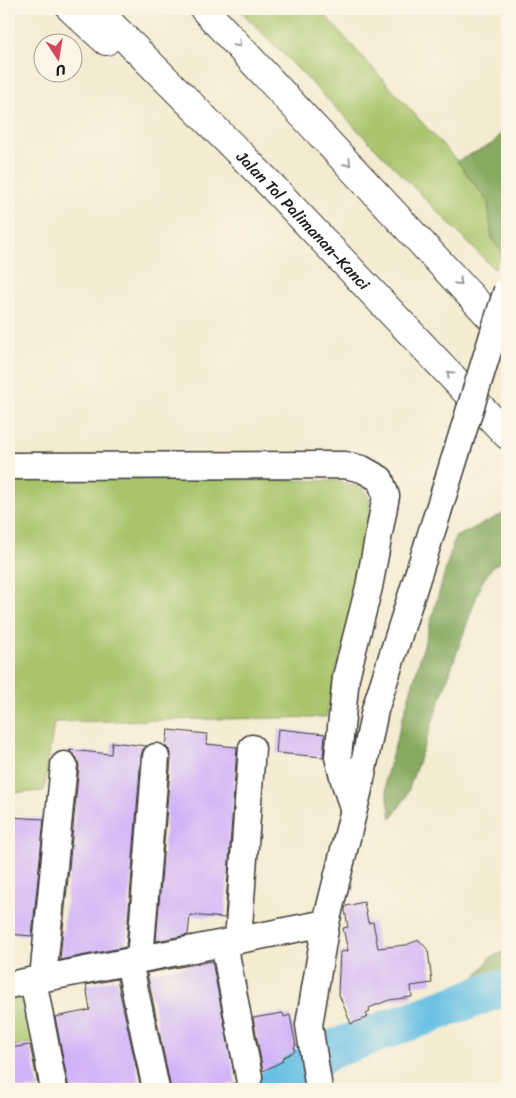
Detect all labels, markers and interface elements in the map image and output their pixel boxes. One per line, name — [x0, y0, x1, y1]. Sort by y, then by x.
north arrow — [32, 32, 82, 82]
one-way arrow — [232, 38, 241, 47]
text: U — [53, 57, 68, 84]
street label: Jalan Tol Palimanan–Kanci — [229, 143, 378, 297]
one-way arrow — [342, 157, 351, 166]
one-way arrow — [453, 277, 462, 286]
one-way arrow — [447, 371, 456, 380]

